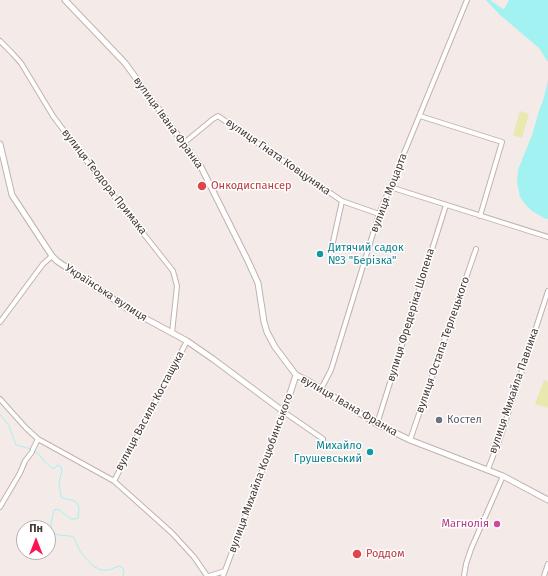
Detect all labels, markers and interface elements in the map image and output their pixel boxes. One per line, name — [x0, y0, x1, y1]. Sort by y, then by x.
street label: вулиця Івана Франка — [130, 75, 206, 171]
street label: вулиця Гната Ковцуняка — [223, 116, 333, 198]
street label: вулиця Теодора Примака — [59, 127, 149, 237]
street label: вулиця Моцарта — [368, 151, 410, 235]
place label: Онкодиспансер — [211, 179, 292, 193]
marker: Онкодиспансер — [196, 180, 208, 192]
place label: Дитячий садок №3 "Берізка" — [328, 241, 404, 267]
street label: вулиця Фредеріка Шопена — [384, 247, 438, 383]
marker: Дитячий садок №3 "Берізка" — [315, 249, 325, 259]
street label: Українська вулиця — [62, 261, 150, 325]
street label: вулиця Остапа Терлецького — [413, 275, 473, 415]
street label: вулиця Михайла Павлика — [486, 327, 542, 455]
street label: вулиця Василя Костащука — [113, 349, 187, 473]
street label: вулиця Івана Франка — [298, 373, 400, 439]
street label: вулиця Михайла Коцюбинського — [226, 391, 296, 555]
place label: Костел — [447, 413, 482, 427]
marker: Костел — [434, 415, 444, 425]
place label: Михайло Грушевський — [294, 439, 362, 465]
marker: Михайло Грушевський — [365, 447, 375, 457]
place label: Магнолія — [441, 517, 489, 531]
marker: Магнолія — [492, 519, 502, 529]
north arrow — [16, 520, 56, 560]
text: Пн — [29, 522, 43, 535]
place label: Роддом — [366, 547, 405, 561]
marker: Роддом — [351, 548, 363, 560]

